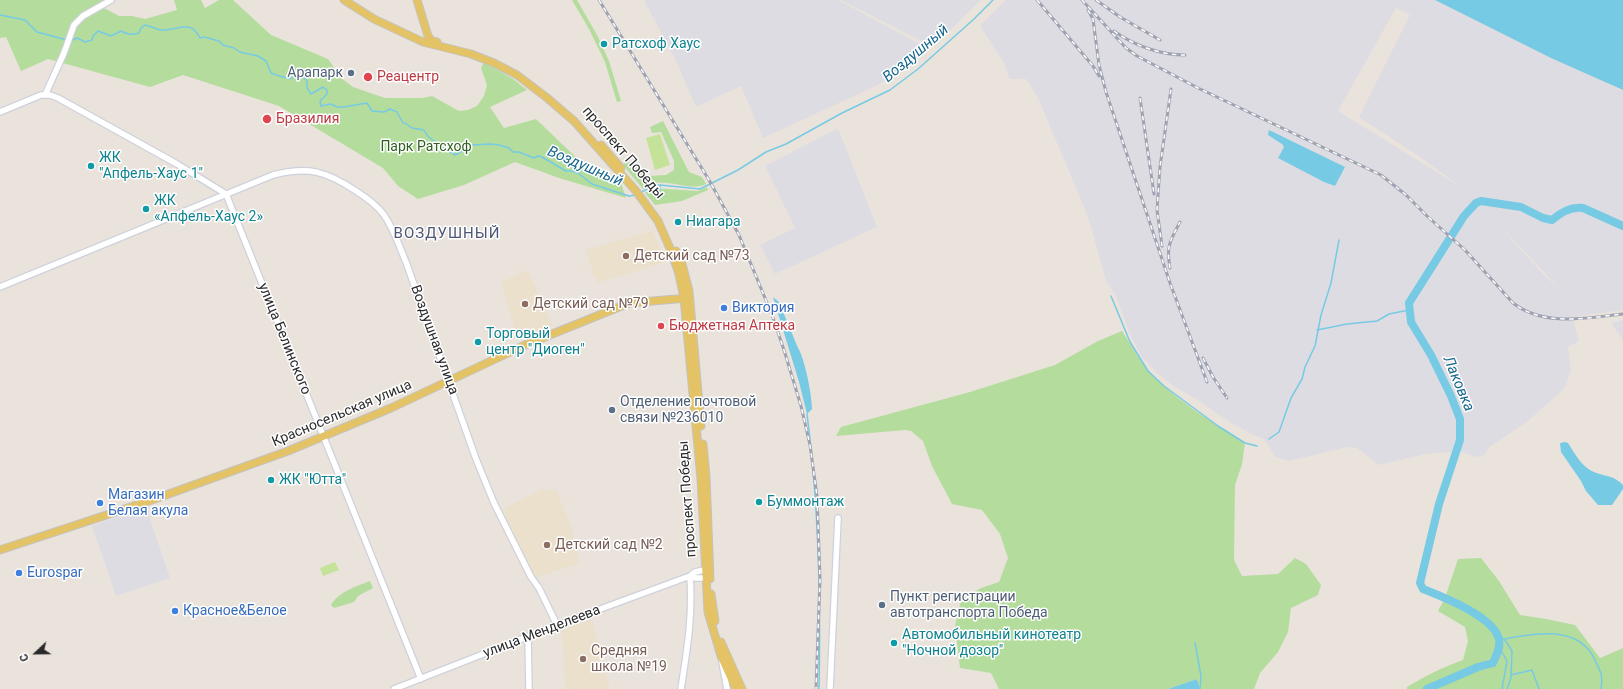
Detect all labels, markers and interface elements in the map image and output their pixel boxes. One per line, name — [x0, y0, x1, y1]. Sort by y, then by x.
water label: Воздушный — [879, 21, 953, 87]
place label: Ратсхоф Хаус — [612, 36, 700, 52]
marker: Ратсхоф Хаус — [599, 39, 609, 49]
place label: Арапарк — [287, 65, 343, 81]
marker: Арапарк — [346, 68, 356, 78]
place label: Реацентр — [377, 69, 439, 85]
marker: Реацентр — [362, 71, 374, 83]
street label: проспект Победы — [578, 103, 668, 203]
place label: Бразилия — [276, 111, 339, 127]
marker: Бразилия — [261, 113, 273, 125]
park label: Парк Ратсхоф — [380, 139, 472, 155]
water label: Воздушный — [545, 143, 625, 191]
place label: ЖК "Апфель-Хаус 1" — [99, 150, 203, 182]
marker: ЖК "Апфель-Хаус 1" — [86, 161, 96, 171]
place label: ЖК «Апфель-Хаус 2» — [154, 193, 263, 226]
marker: ЖК «Апфель-Хаус 2» — [141, 204, 151, 214]
place label: Ниагара — [686, 214, 741, 230]
marker: Ниагара — [673, 217, 683, 227]
district label: ВОЗДУШНЫЙ — [394, 225, 500, 243]
place label: Детский сад №73 — [634, 248, 750, 264]
marker: Детский сад №73 — [621, 251, 631, 261]
street label: улица Белинского — [254, 281, 314, 397]
street label: Воздушная улица — [406, 283, 462, 397]
place label: Детский сад №79 — [533, 296, 649, 312]
marker: Детский сад №79 — [520, 299, 530, 309]
place label: Виктория — [732, 300, 794, 316]
marker: Виктория — [719, 303, 729, 313]
place label: Бюджетная Аптека — [669, 318, 795, 334]
marker: Бюджетная Аптека — [656, 321, 666, 331]
place label: Торговый центр "Диоген" — [486, 326, 585, 358]
marker: Торговый центр "Диоген" — [473, 337, 483, 347]
water label: Лаковка — [1438, 354, 1478, 414]
street label: Красносельская улица — [270, 377, 414, 451]
place label: Отделение почтовой связи №236010 — [620, 394, 756, 426]
marker: Отделение почтовой связи №236010 — [607, 405, 617, 415]
street label: проспект Победы — [676, 440, 700, 558]
place label: ЖК "Ютта" — [279, 472, 346, 488]
marker: ЖК "Ютта" — [266, 475, 276, 485]
place label: Магазин Белая акула — [108, 487, 188, 520]
place label: Буммонтаж — [767, 494, 844, 510]
marker: Буммонтаж — [754, 497, 764, 507]
marker: Магазин Белая акула — [95, 498, 105, 508]
place label: Детский сад №2 — [555, 537, 663, 553]
marker: Детский сад №2 — [542, 540, 552, 550]
place label: Eurospar — [27, 565, 83, 581]
marker: Eurospar — [14, 568, 24, 578]
place label: Пункт регистрации автотранспорта Победа — [890, 589, 1048, 622]
marker: Пункт регистрации автотранспорта Победа — [877, 600, 887, 610]
street label: улица Менделеева — [481, 602, 603, 662]
place label: Красное&Белое — [183, 603, 287, 619]
marker: Красное&Белое — [170, 606, 180, 616]
place label: Автомобильный кинотеатр "Ночной дозор" — [902, 627, 1081, 660]
north arrow — [16, 633, 56, 673]
marker: Автомобильный кинотеатр "Ночной дозор" — [889, 638, 899, 648]
place label: Средняя школа №19 — [591, 643, 667, 676]
text: С — [17, 652, 32, 663]
marker: Средняя школа №19 — [578, 654, 588, 664]

